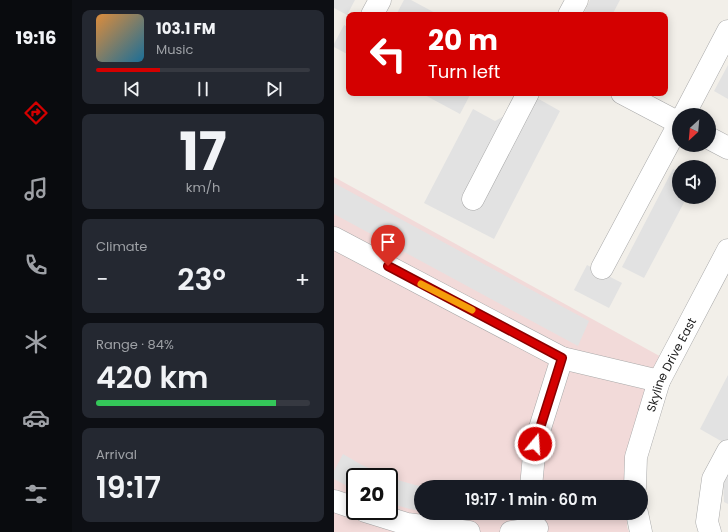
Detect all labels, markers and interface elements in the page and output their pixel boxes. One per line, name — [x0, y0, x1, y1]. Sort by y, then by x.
text: 103.1 FM — [156, 18, 216, 39]
text: 20 m — [428, 21, 498, 60]
text: 19:16 — [15, 25, 57, 50]
icon: left — [362, 28, 414, 80]
text: Music — [156, 40, 193, 59]
text: Turn left — [428, 59, 500, 84]
icon: previous — [121, 78, 143, 100]
icon: pause — [192, 78, 214, 100]
icon: next — [263, 78, 285, 100]
icon: directions — [22, 99, 50, 127]
north arrow — [672, 108, 716, 152]
map controls — [672, 108, 716, 204]
text: 17 — [179, 115, 227, 188]
button: sound — [672, 160, 716, 204]
icon: music — [22, 175, 50, 203]
text: km/h — [186, 178, 220, 197]
pin — [371, 225, 405, 266]
icon: arrive — [377, 231, 399, 253]
text: Climate — [96, 237, 147, 256]
icon: phone — [22, 251, 50, 279]
text: 23° — [177, 258, 226, 301]
text: − — [96, 264, 108, 295]
text: + — [295, 264, 310, 295]
street label: Skyline Drive East — [642, 314, 700, 414]
icon: climate — [22, 328, 50, 356]
text: Range · 84% — [96, 335, 174, 354]
text: 420 km — [96, 356, 209, 399]
icon: car — [22, 404, 50, 432]
position arrow — [514, 423, 556, 465]
text: Arrival — [96, 445, 137, 464]
text: 19:17 — [96, 466, 161, 509]
speed limit sign: 20 — [346, 468, 398, 520]
icon: filters — [22, 480, 50, 508]
text: 19:17 · 1 min · 60 m — [465, 489, 597, 510]

